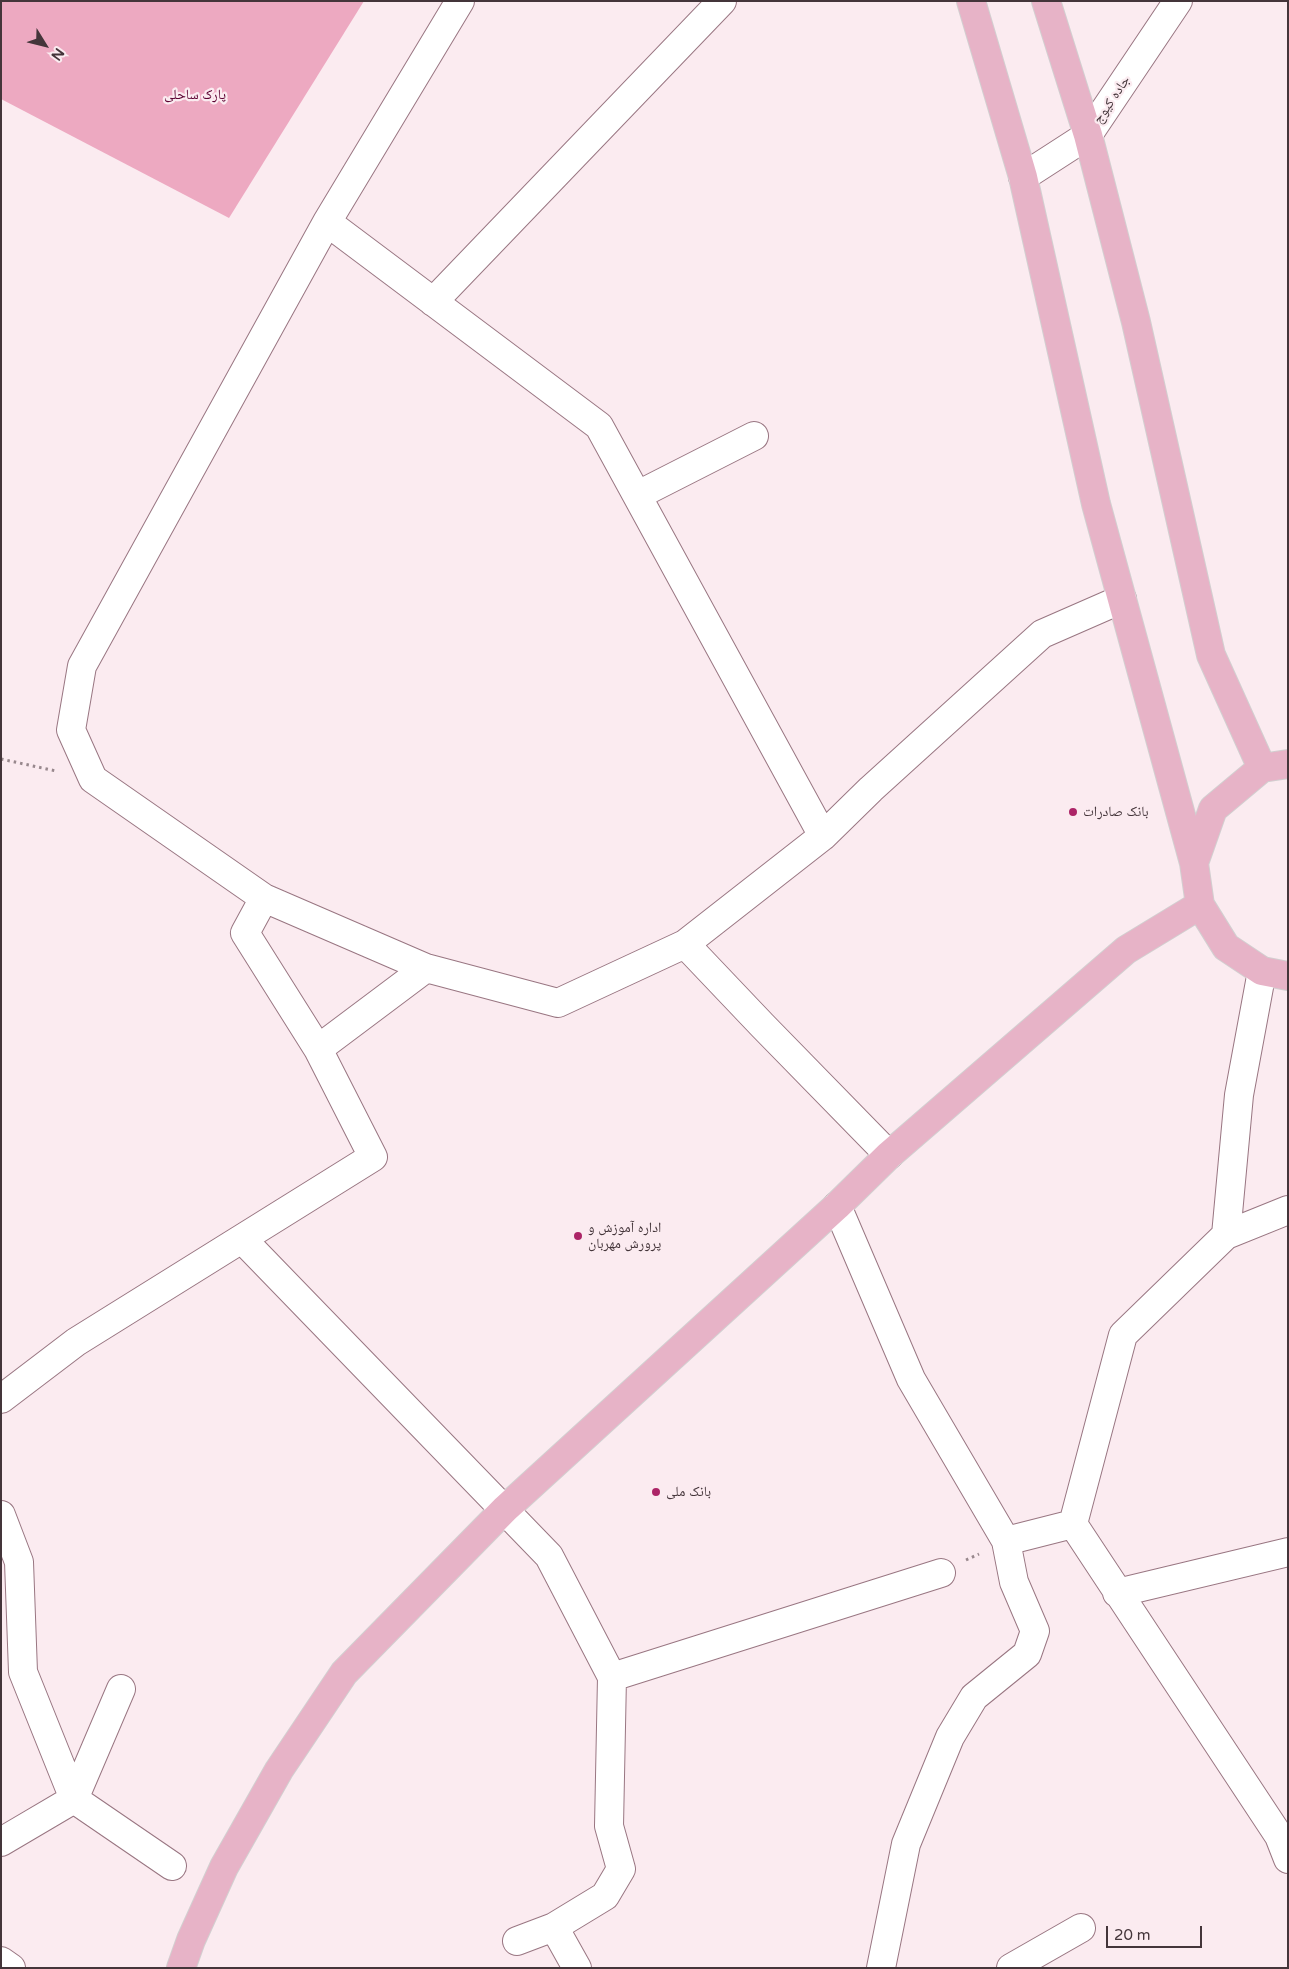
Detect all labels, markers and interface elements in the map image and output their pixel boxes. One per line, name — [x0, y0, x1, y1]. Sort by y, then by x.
north arrow — [20, 20, 70, 70]
text: N — [47, 45, 68, 64]
street label: جاده کیوج — [1090, 73, 1134, 127]
park label: پارک ساحلی — [164, 87, 226, 103]
place label: بانک صادرات — [1083, 804, 1149, 820]
marker: بانک صادرات — [1067, 806, 1079, 818]
place label: اداره آموزش و پرورش مهربان — [588, 1220, 661, 1252]
marker: اداره آموزش و پرورش مهربان — [572, 1230, 584, 1242]
place label: بانک ملی — [666, 1484, 711, 1500]
marker: بانک ملی — [650, 1486, 662, 1498]
scale bar — [1109, 1916, 1205, 1948]
text: 20 m — [1114, 1926, 1151, 1944]

